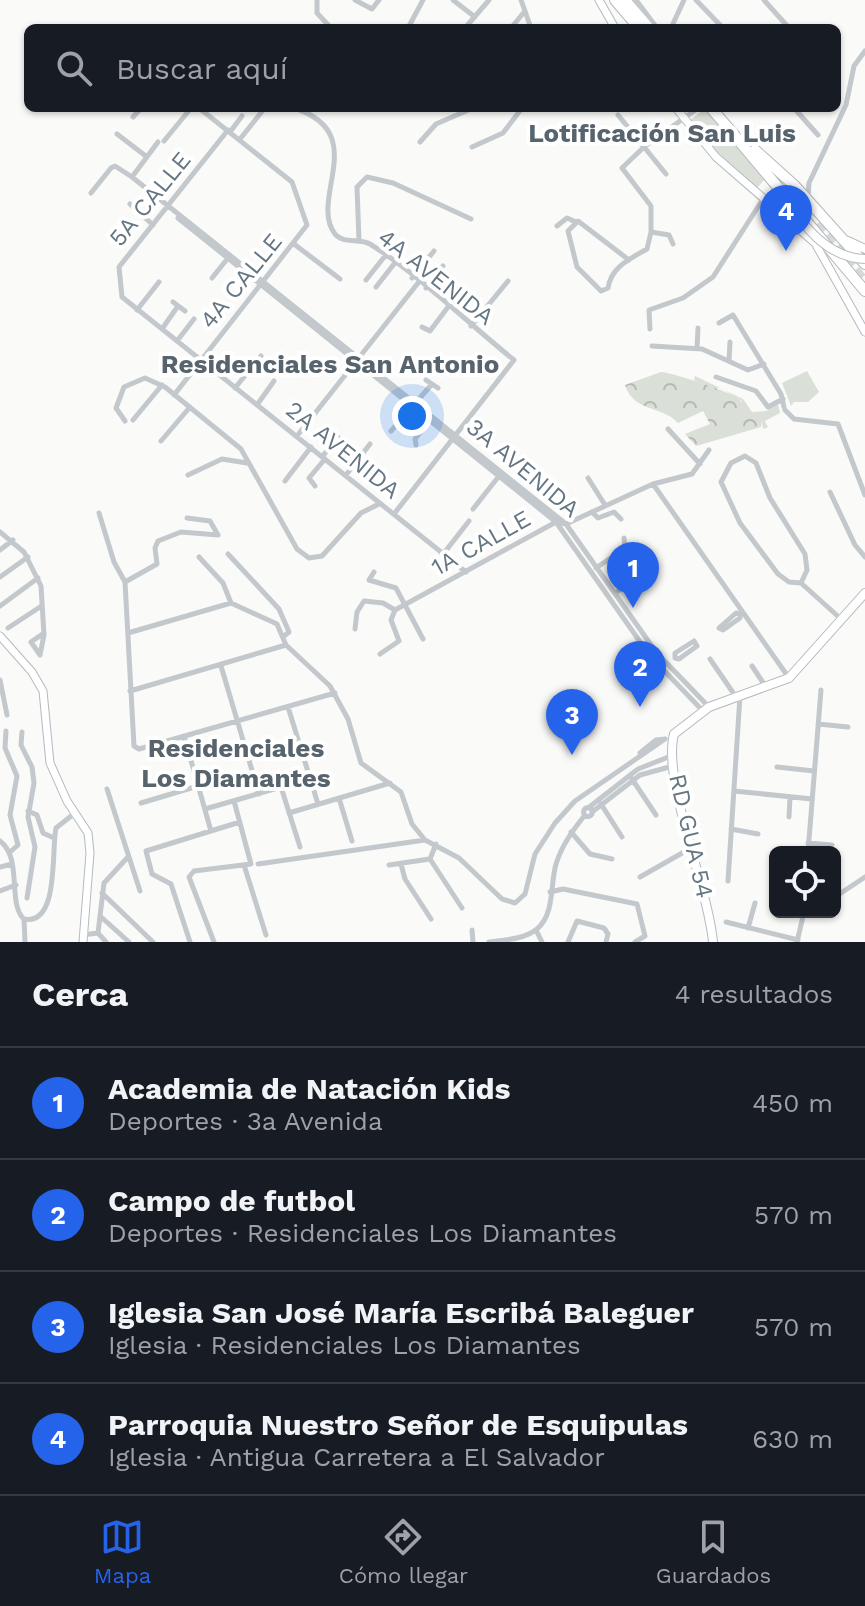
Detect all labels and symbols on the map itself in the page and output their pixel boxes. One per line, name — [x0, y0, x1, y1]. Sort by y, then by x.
district label: Lotificación San Luis — [528, 118, 796, 148]
street label: 5A CALLE — [103, 146, 197, 252]
pin: 4 — [760, 185, 812, 251]
street label: 4A AVENIDA — [372, 223, 500, 331]
street label: 4A CALLE — [194, 228, 288, 334]
district label: Residenciales San Antonio — [161, 349, 499, 379]
street label: 2A AVENIDA — [280, 395, 406, 505]
your location — [392, 396, 432, 436]
street label: 3A AVENIDA — [461, 413, 585, 523]
street label: 1A CALLE — [427, 504, 535, 582]
pin: 1 — [607, 542, 659, 608]
pin: 2 — [614, 641, 666, 707]
pin: 3 — [546, 689, 598, 755]
district label: Residenciales Los Diamantes — [141, 733, 331, 793]
street label: RD GUA 54 — [663, 771, 719, 901]

